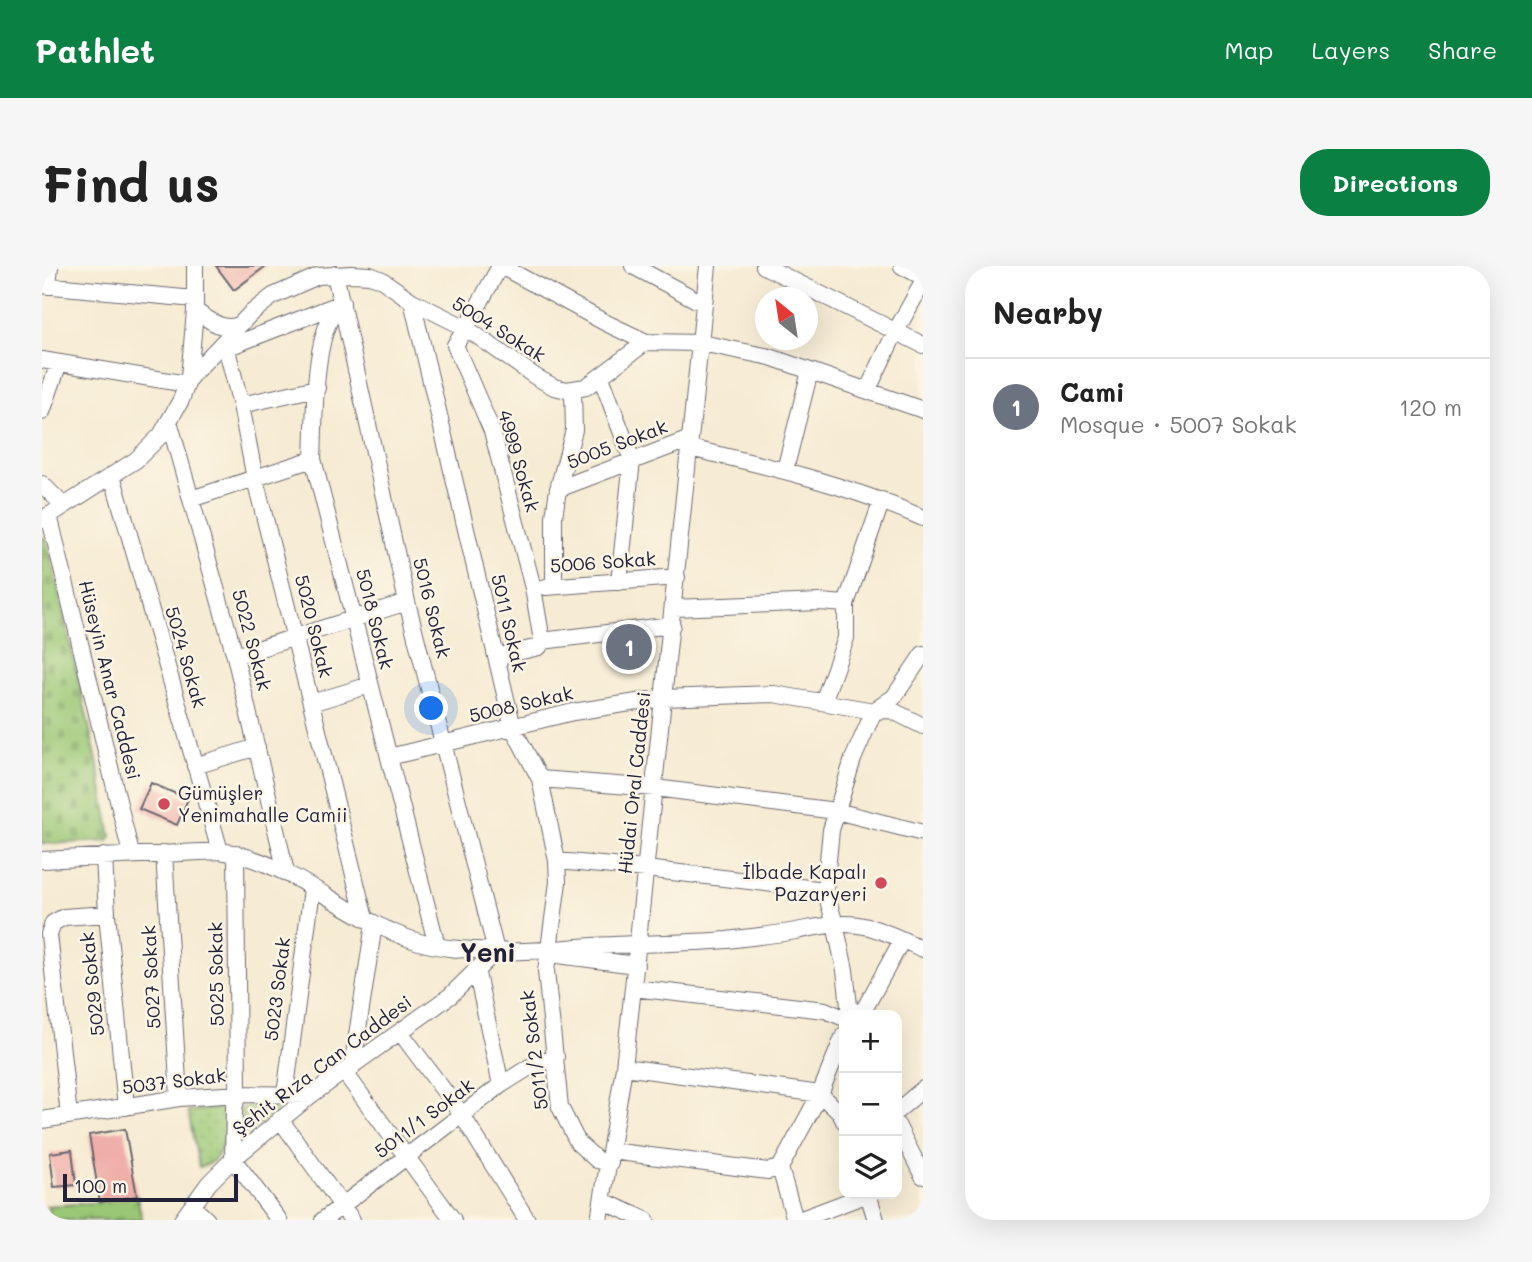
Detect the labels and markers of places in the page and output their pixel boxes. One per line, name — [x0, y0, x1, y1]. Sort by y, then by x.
pin: 1 — [606, 621, 652, 673]
place label: Gümüşler Yenimahalle Camii — [178, 780, 348, 827]
marker: Gümüşler Yenimahalle Camii — [156, 796, 172, 812]
place label: İlbade Kapalı Pazaryeri — [742, 859, 867, 906]
marker: İlbade Kapalı Pazaryeri — [873, 875, 889, 891]

